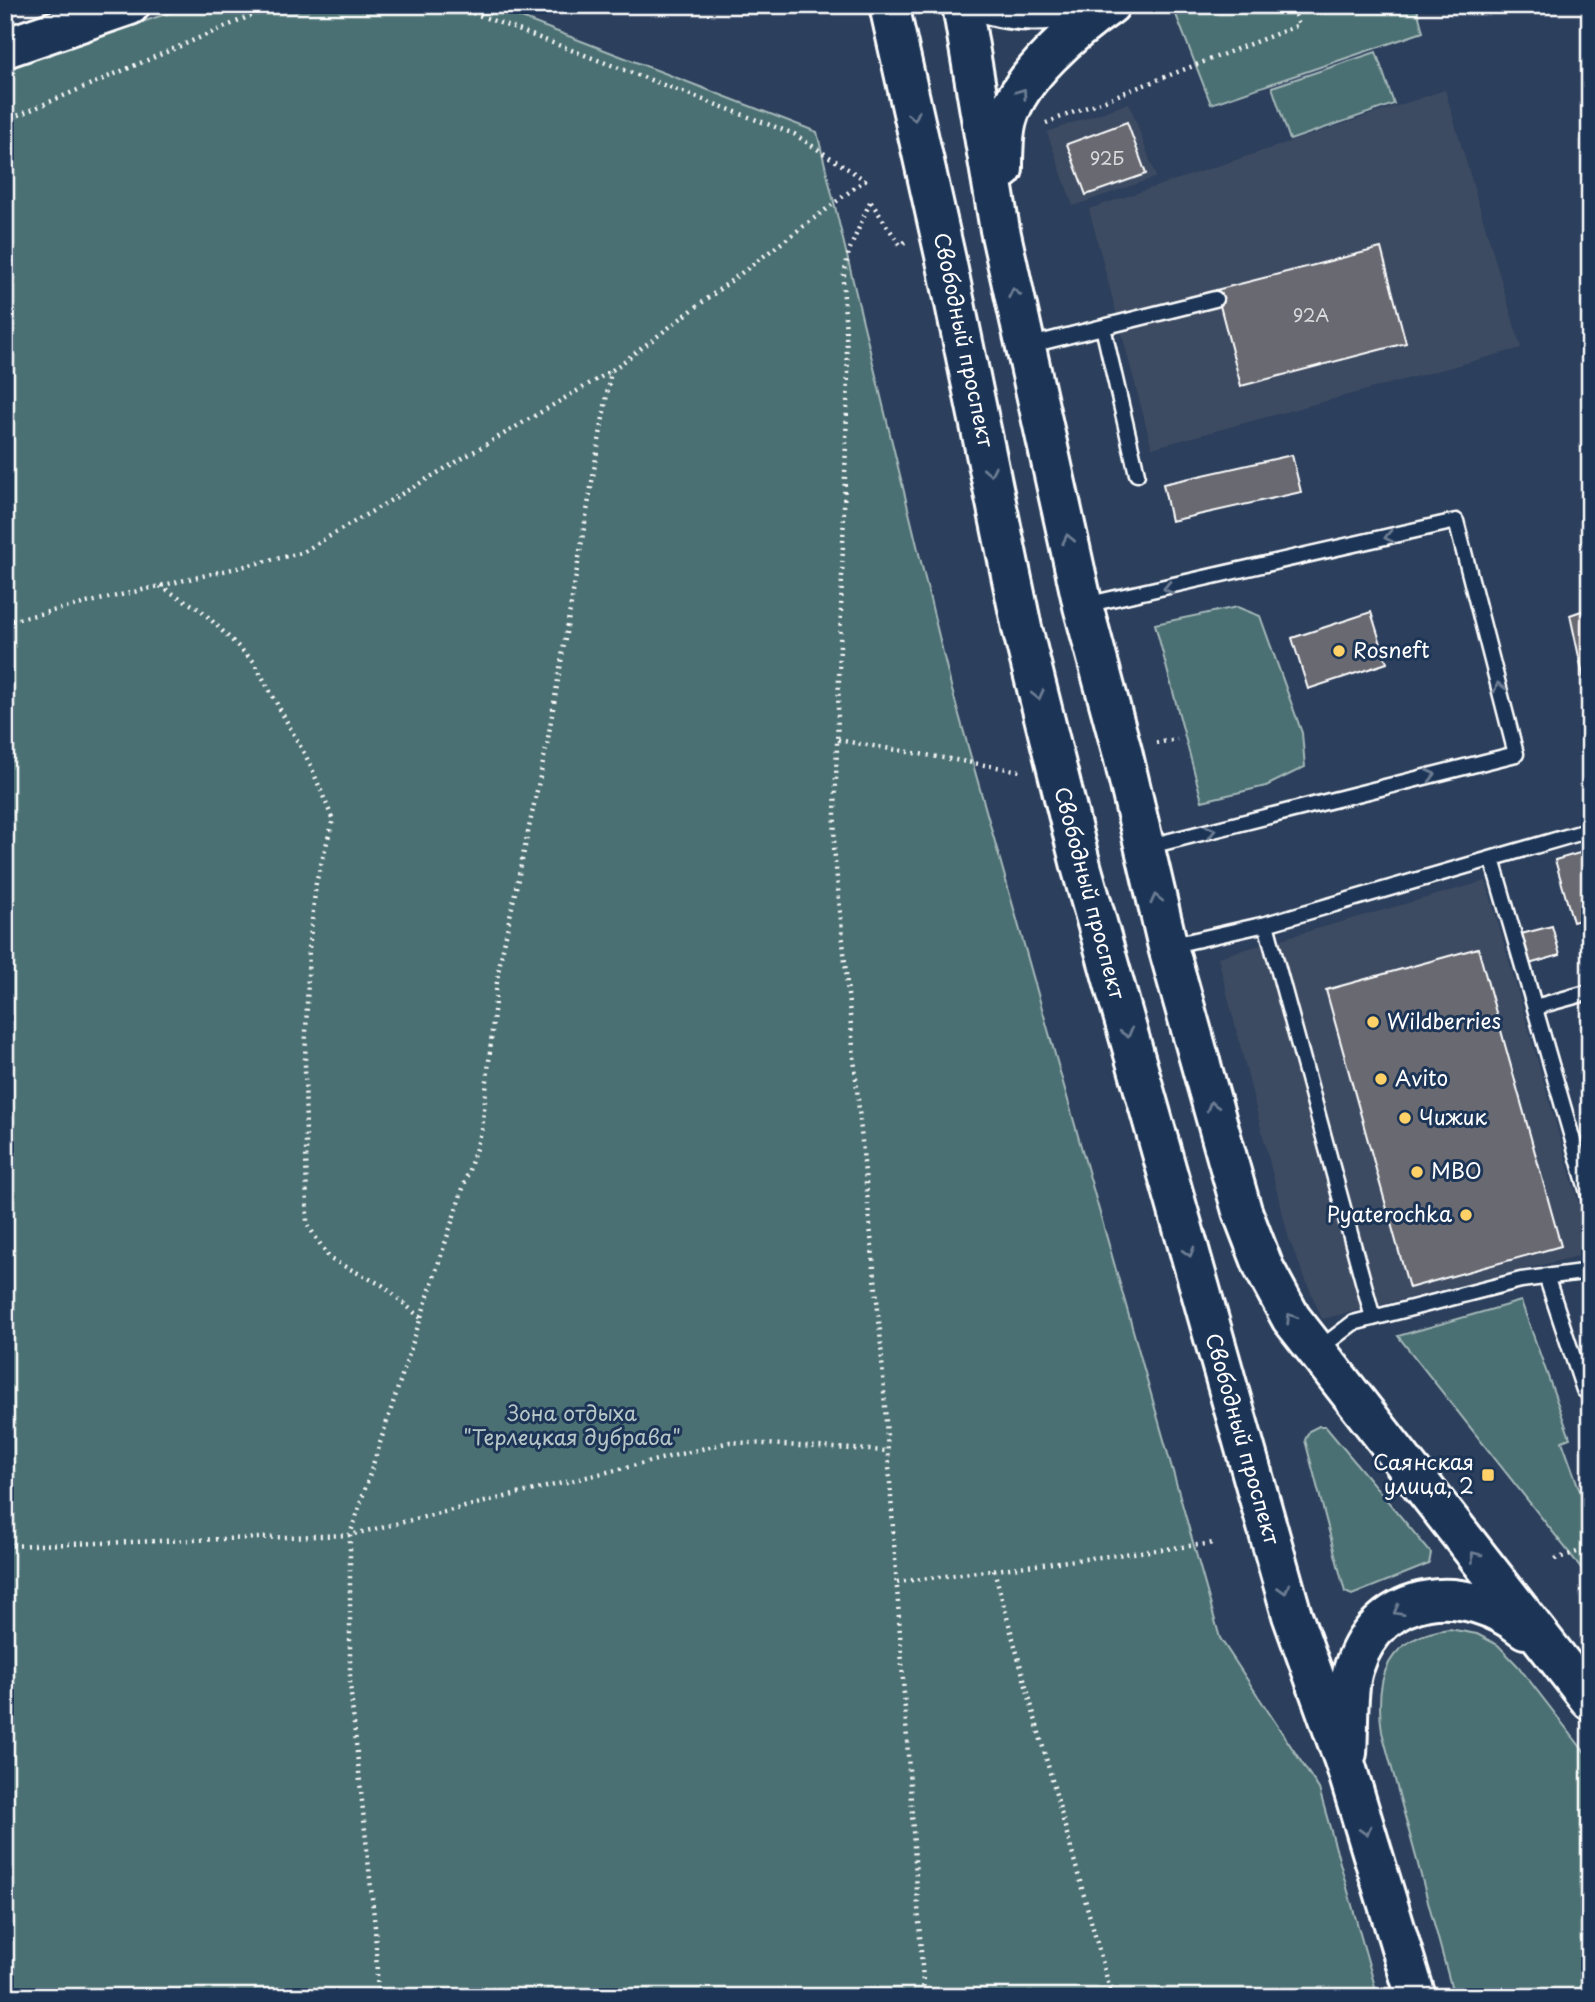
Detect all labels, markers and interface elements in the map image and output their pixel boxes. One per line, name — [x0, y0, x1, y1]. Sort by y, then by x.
one-way arrow — [1014, 88, 1026, 101]
one-way arrow — [906, 110, 920, 122]
house number: 92Б — [1090, 144, 1124, 171]
street label: Свободный проспект — [927, 229, 1004, 451]
one-way arrow — [1008, 287, 1022, 299]
house number: 92А — [1293, 301, 1329, 328]
one-way arrow — [981, 465, 996, 477]
one-way arrow — [1383, 529, 1395, 543]
one-way arrow — [1062, 533, 1077, 545]
one-way arrow — [1162, 580, 1174, 594]
place label: Rosneft — [1353, 633, 1430, 665]
marker: Rosneft — [1331, 643, 1347, 659]
one-way arrow — [1493, 682, 1507, 694]
one-way arrow — [1030, 689, 1044, 701]
one-way arrow — [1425, 769, 1437, 783]
street label: Свободный проспект — [1047, 783, 1135, 1003]
one-way arrow — [1205, 825, 1217, 839]
one-way arrow — [1150, 893, 1165, 905]
place label: Wildberries — [1387, 1004, 1501, 1036]
marker: Wildberries — [1365, 1014, 1381, 1030]
one-way arrow — [1119, 1027, 1133, 1039]
place label: Avito — [1395, 1061, 1448, 1093]
marker: Avito — [1373, 1071, 1389, 1087]
one-way arrow — [1206, 1100, 1221, 1112]
place label: Чижик — [1419, 1100, 1487, 1132]
marker: Чижик — [1397, 1110, 1413, 1126]
place label: МВО — [1431, 1154, 1482, 1186]
marker: МВО — [1409, 1164, 1425, 1180]
place label: Pyaterochka — [1327, 1197, 1452, 1229]
marker: Pyaterochka — [1458, 1207, 1474, 1223]
one-way arrow — [1180, 1246, 1195, 1258]
one-way arrow — [1287, 1313, 1300, 1326]
street label: Свободный проспект — [1198, 1329, 1290, 1549]
park label: Зона отдыха "Терлецкая дубрава" — [463, 1396, 681, 1452]
place label: Саянская улица, 2 — [1373, 1445, 1474, 1501]
marker: Саянская улица, 2 — [1480, 1467, 1496, 1483]
one-way arrow — [1471, 1551, 1484, 1564]
one-way arrow — [1276, 1583, 1291, 1595]
one-way arrow — [1393, 1603, 1406, 1616]
one-way arrow — [1357, 1825, 1372, 1837]

